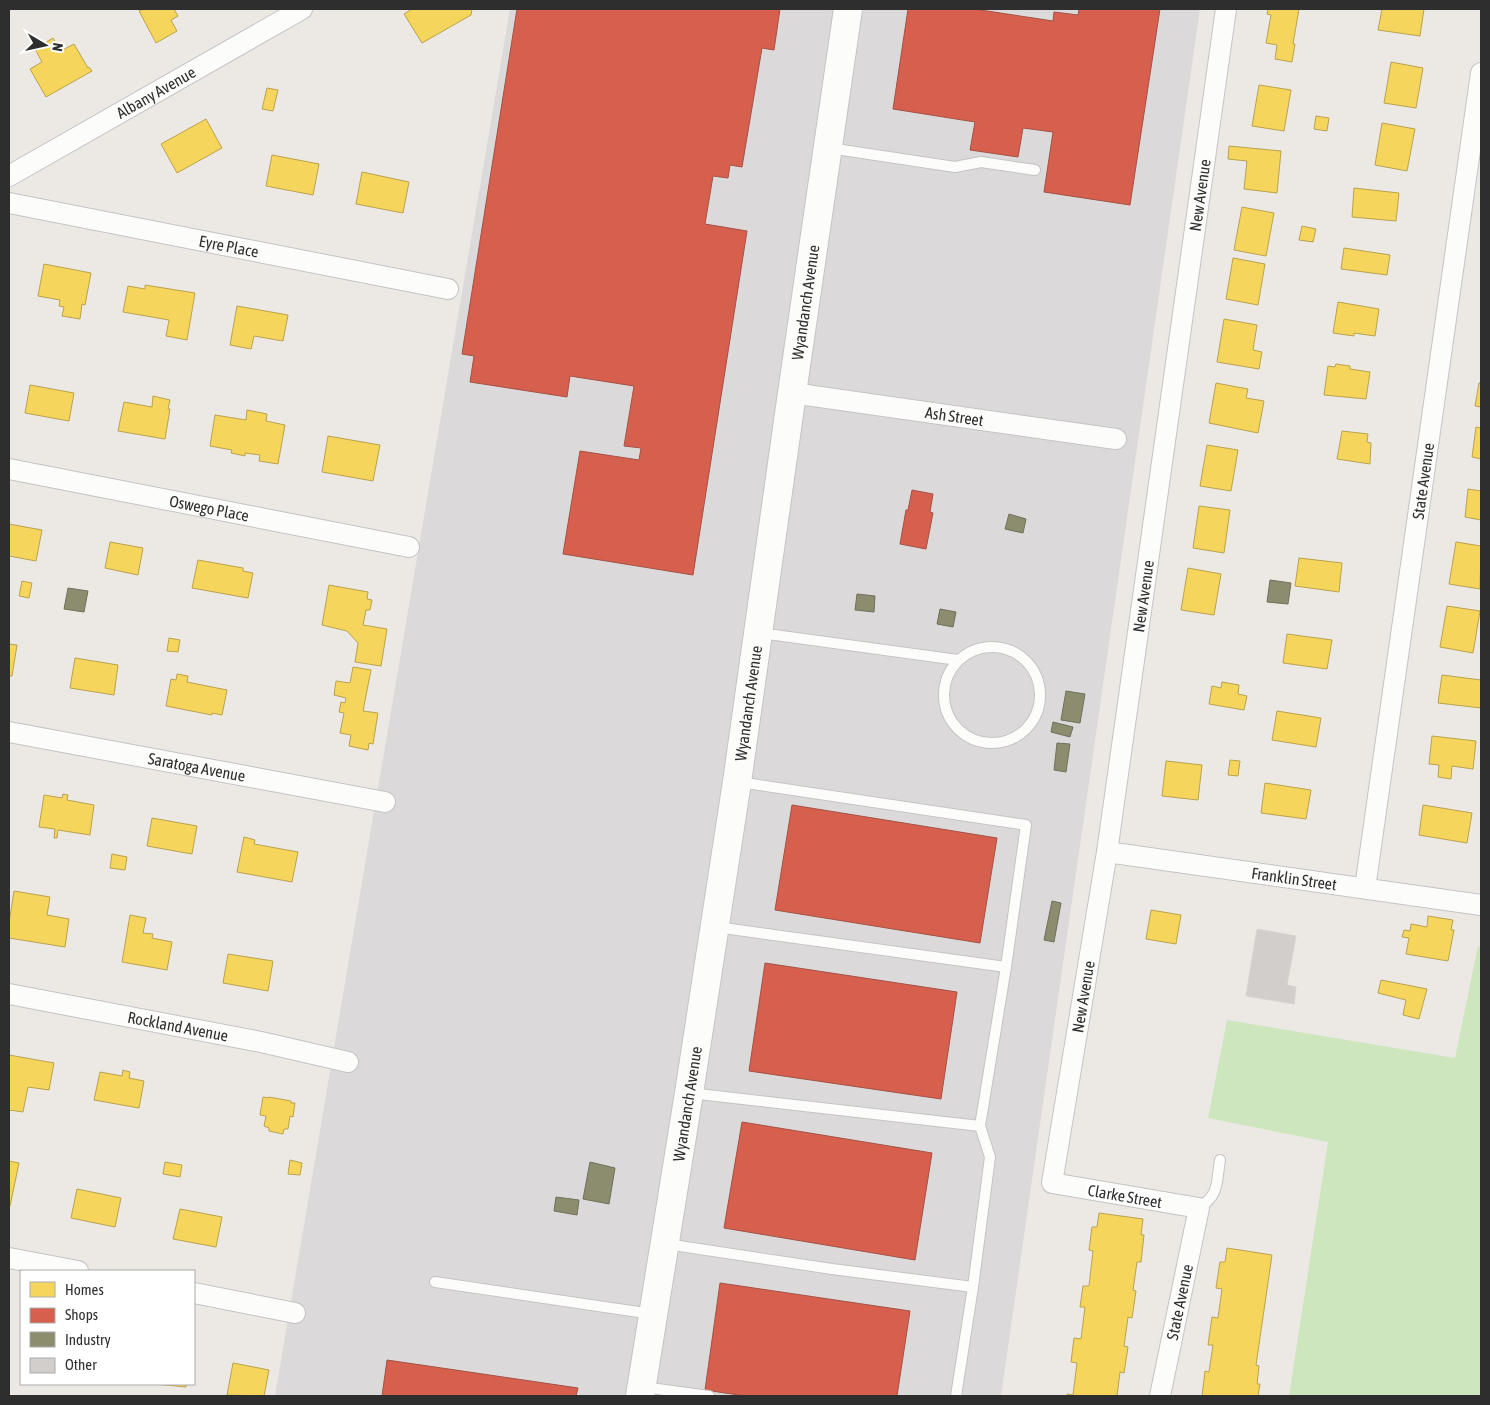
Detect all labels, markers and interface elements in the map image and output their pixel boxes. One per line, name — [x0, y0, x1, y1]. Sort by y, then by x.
north arrow — [20, 20, 70, 70]
text: N — [49, 42, 66, 52]
street label: Albany Avenue — [113, 63, 199, 122]
street label: New Avenue — [1186, 158, 1214, 232]
street label: Eyre Place — [197, 231, 260, 261]
street label: Wyandanch Avenue — [788, 244, 823, 361]
street label: Ash Street — [924, 403, 985, 429]
street label: State Avenue — [1409, 442, 1437, 521]
street label: Oswego Place — [168, 491, 251, 525]
street label: New Avenue — [1129, 559, 1157, 633]
street label: Wyandanch Avenue — [731, 645, 765, 762]
street label: Saratoga Avenue — [147, 749, 247, 785]
street label: Franklin Street — [1250, 864, 1338, 894]
street label: New Avenue — [1068, 959, 1098, 1034]
street label: Rockland Avenue — [126, 1008, 230, 1045]
street label: Wyandanch Avenue — [669, 1045, 705, 1163]
street label: Clarke Street — [1087, 1181, 1164, 1211]
street label: State Avenue — [1163, 1262, 1196, 1342]
legend — [20, 1270, 195, 1385]
text: Homes — [65, 1281, 104, 1298]
text: Shops — [65, 1306, 98, 1323]
text: Industry — [65, 1331, 111, 1348]
text: Other — [65, 1356, 97, 1373]

